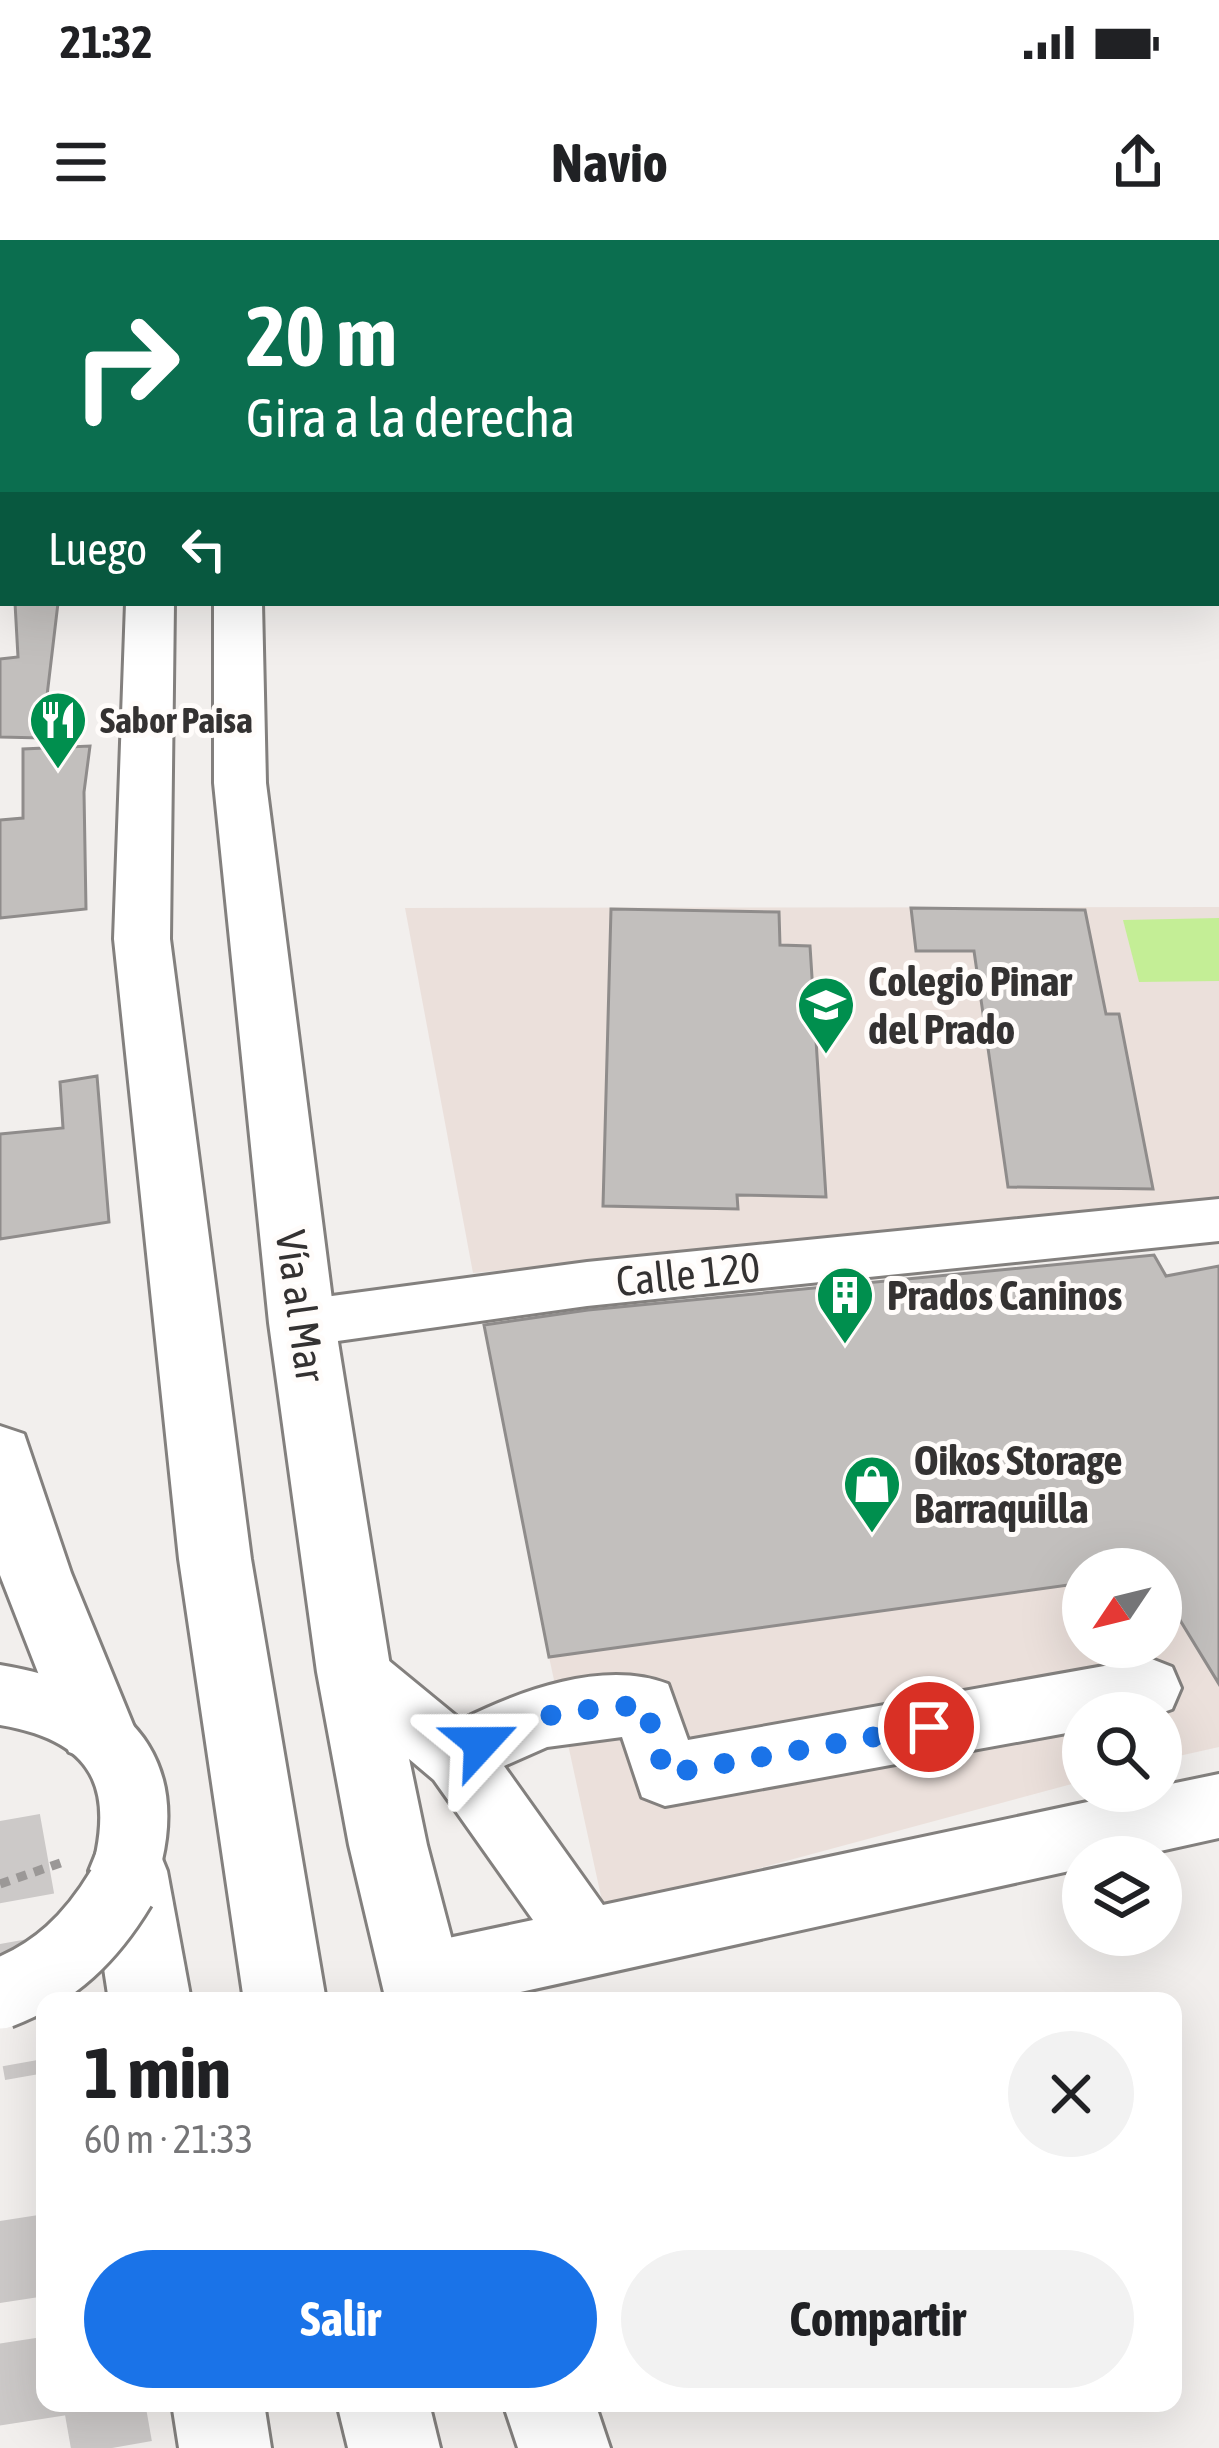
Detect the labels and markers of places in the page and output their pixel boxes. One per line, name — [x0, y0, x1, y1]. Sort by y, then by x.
restaurant icon: Sabor Paisa — [27, 689, 89, 771]
place label: Sabor Paisa — [100, 699, 253, 741]
place label: Colegio Pinar del Prado — [868, 957, 1073, 1053]
school or university icon: Colegio Pinar del Prado — [795, 974, 857, 1056]
building icon: Prados Caninos — [814, 1264, 876, 1346]
place label: Prados Caninos — [887, 1271, 1122, 1319]
place label: Oikos Storage Barraquilla — [914, 1436, 1123, 1532]
shop icon: Oikos Storage Barraquilla — [841, 1453, 903, 1535]
pin — [878, 1676, 980, 1778]

